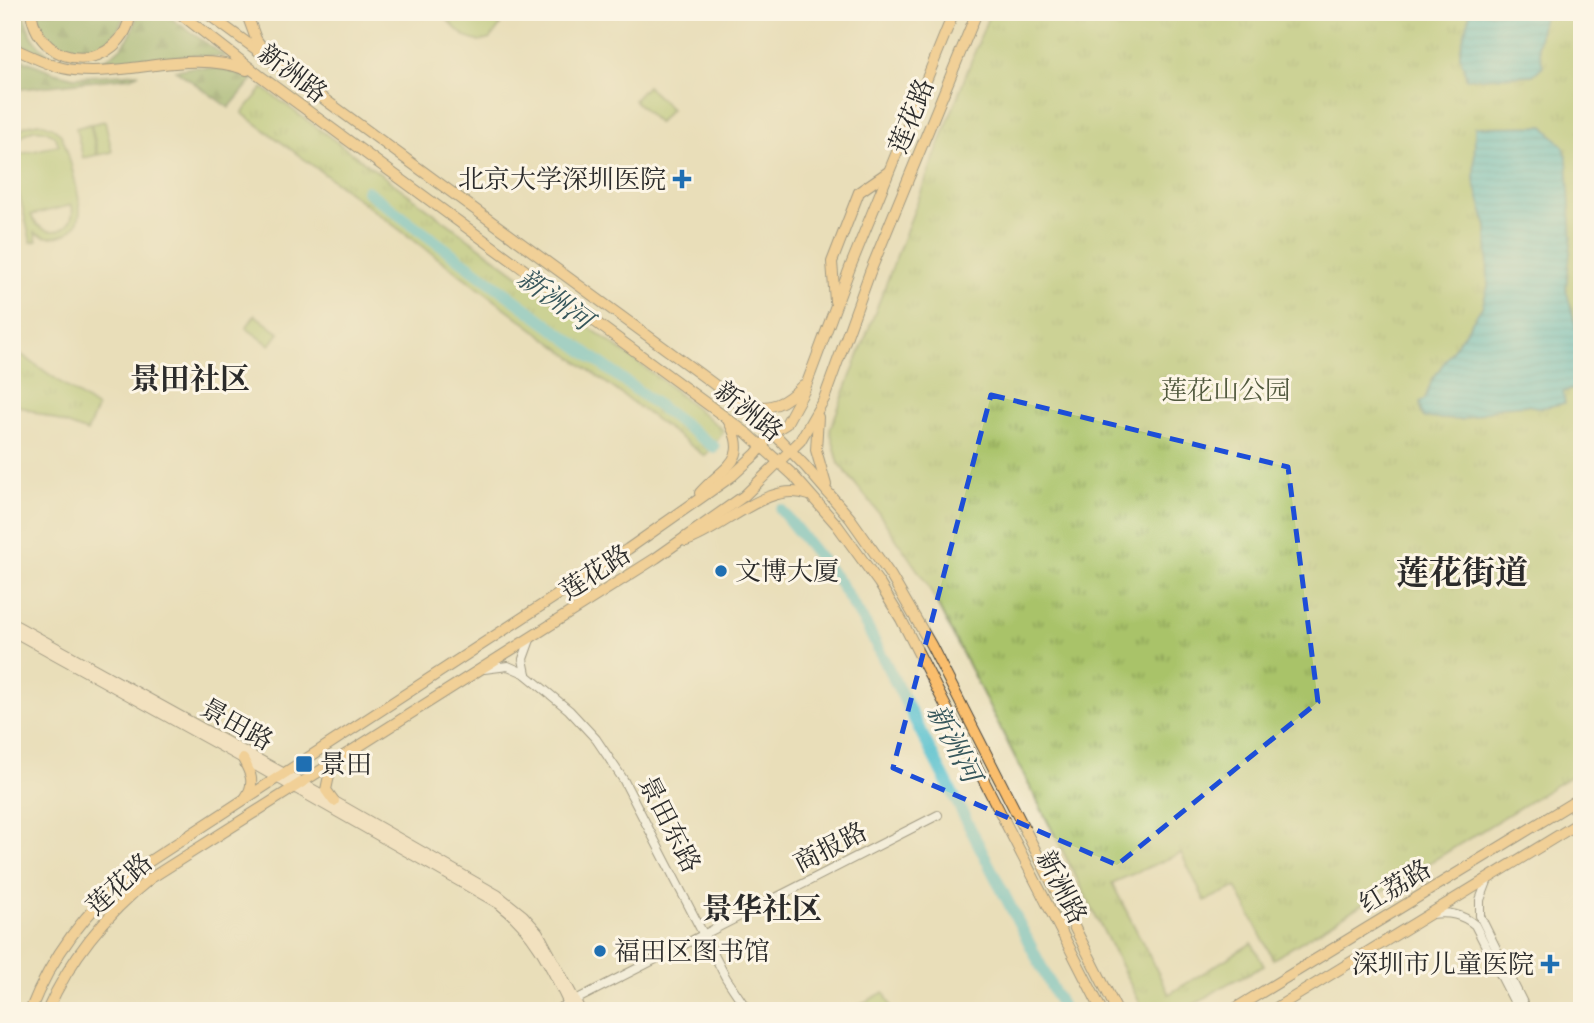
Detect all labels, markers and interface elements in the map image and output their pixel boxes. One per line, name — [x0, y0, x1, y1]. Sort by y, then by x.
street label: 新洲路 — [252, 37, 334, 109]
street label: 莲花路 — [882, 74, 940, 158]
place label: 北京大学深圳医院 — [458, 163, 666, 195]
marker: 北京大学深圳医院 — [672, 169, 692, 189]
water label: 新洲河 — [511, 260, 603, 341]
district label: 景田社区 — [130, 361, 250, 397]
street label: 新洲路 — [709, 374, 789, 448]
park label: 莲花山公园 — [1161, 374, 1291, 406]
street label: 莲花路 — [554, 537, 636, 607]
district label: 莲花街道 — [1396, 553, 1528, 593]
place label: 文博大厦 — [735, 555, 839, 587]
marker: 文博大厦 — [713, 563, 729, 579]
street label: 景田路 — [195, 691, 279, 757]
water label: 新洲河 — [919, 698, 991, 793]
place label: 景田 — [320, 748, 372, 780]
marker: 景田 — [294, 754, 314, 774]
street label: 景田东路 — [632, 770, 708, 878]
street label: 商报路 — [788, 815, 872, 879]
street label: 新洲路 — [1030, 845, 1094, 929]
street label: 莲花路 — [79, 846, 159, 922]
street label: 红荔路 — [1353, 852, 1437, 920]
district label: 景华社区 — [702, 891, 822, 927]
place label: 福田区图书馆 — [614, 935, 770, 967]
marker: 福田区图书馆 — [592, 943, 608, 959]
place label: 深圳市儿童医院 — [1352, 948, 1534, 980]
marker: 深圳市儿童医院 — [1540, 954, 1560, 974]

